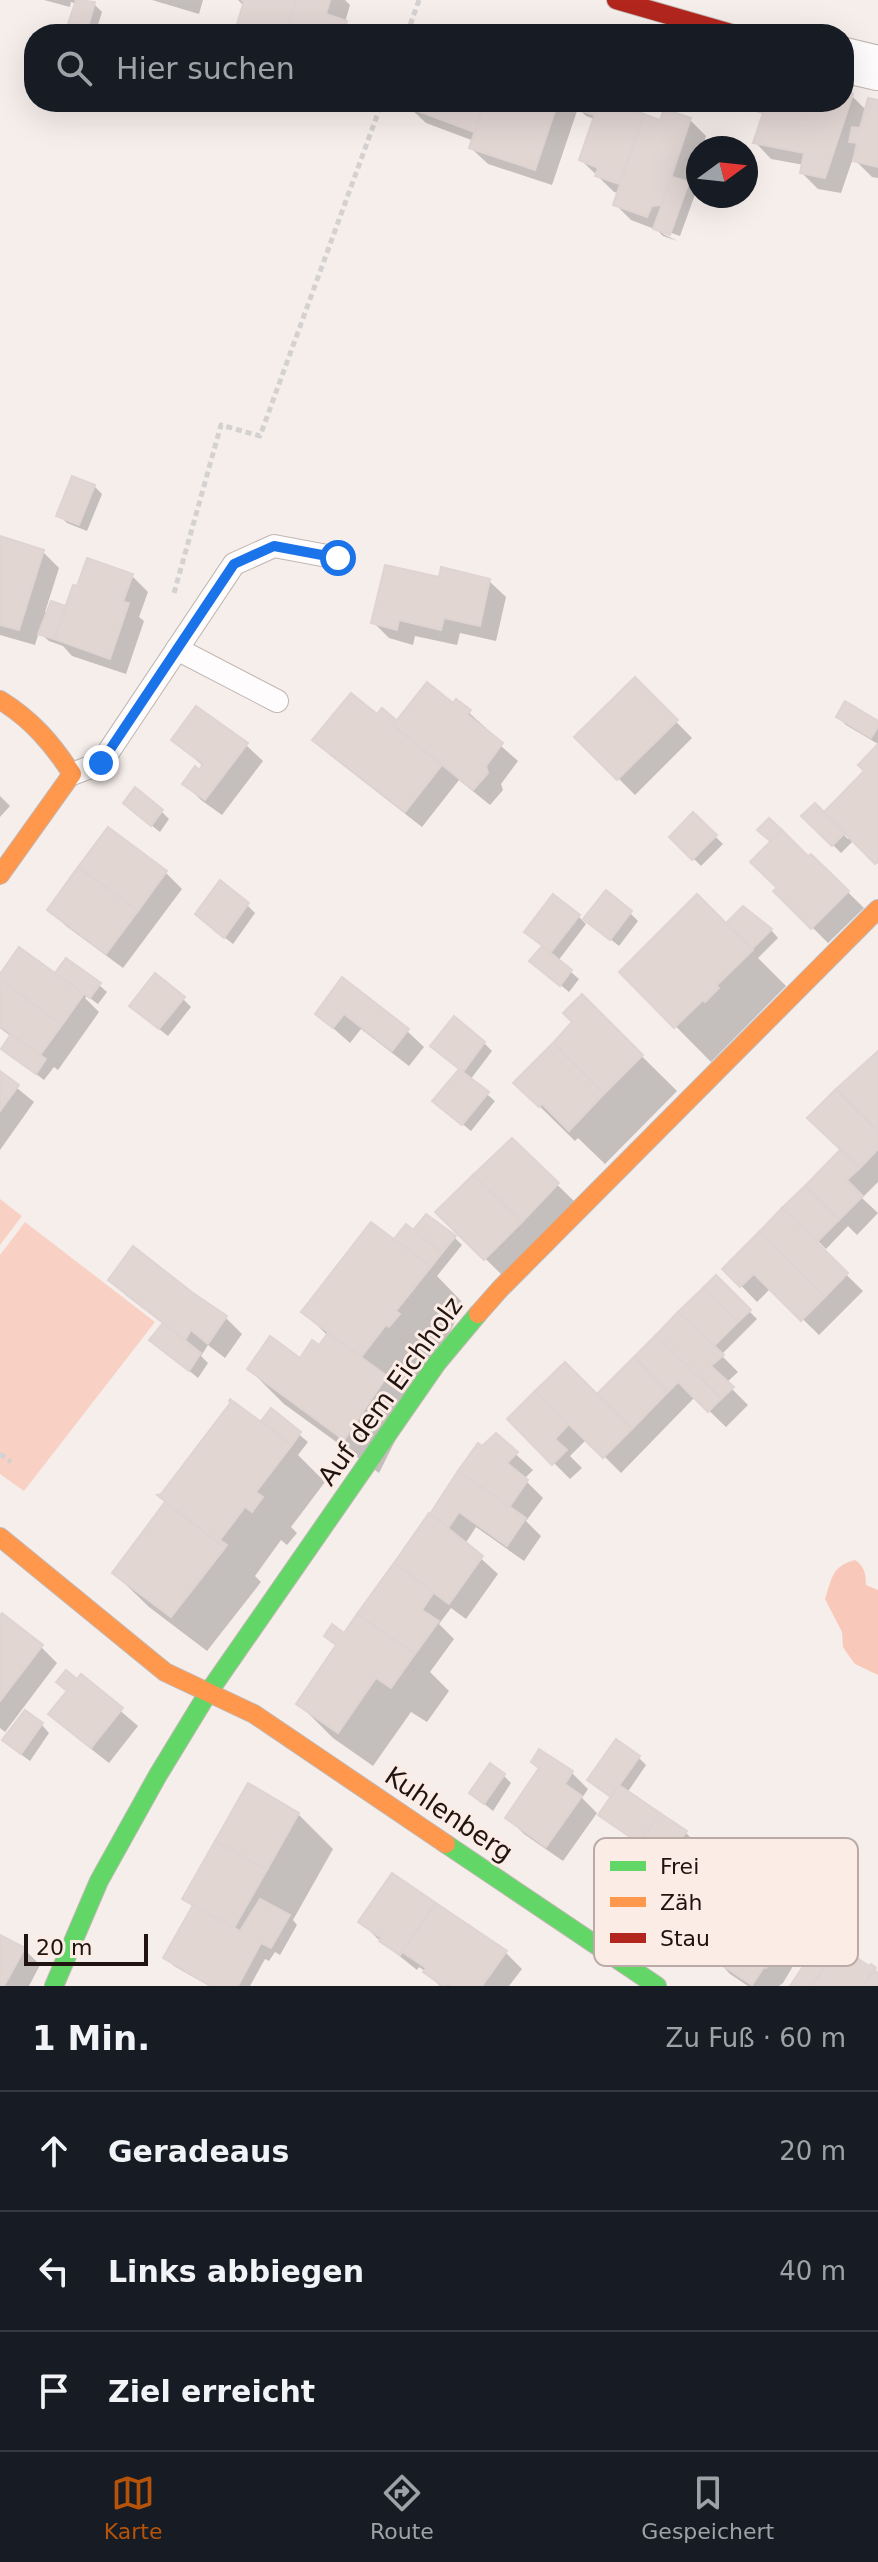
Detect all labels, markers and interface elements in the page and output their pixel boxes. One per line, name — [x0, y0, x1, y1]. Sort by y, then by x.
search box — [24, 24, 854, 112]
icon: search — [52, 46, 96, 90]
text: Hier suchen — [116, 51, 295, 86]
north arrow — [686, 136, 758, 208]
route start — [320, 540, 356, 576]
route end — [83, 745, 119, 781]
street label: Auf dem Eichholz — [312, 1291, 468, 1491]
street label: Kuhlenberg — [379, 1760, 519, 1868]
legend — [594, 1838, 858, 1966]
text: Frei — [660, 1854, 699, 1879]
text: Zäh — [660, 1890, 703, 1915]
text: Stau — [660, 1926, 710, 1951]
scale bar — [24, 1930, 148, 1966]
text: 20 m — [36, 1935, 92, 1960]
text: 1 Min. — [32, 2018, 150, 2058]
text: Zu Fuß · 60 m — [666, 2023, 846, 2053]
icon: ahead — [32, 2129, 76, 2173]
text: Geradeaus — [108, 2134, 289, 2169]
text: 20 m — [779, 2136, 846, 2166]
icon: left — [32, 2249, 76, 2293]
text: Links abbiegen — [108, 2254, 364, 2289]
text: 40 m — [779, 2256, 846, 2286]
icon: arrive — [32, 2369, 76, 2413]
text: Ziel erreicht — [108, 2374, 315, 2409]
tab: Karte — [104, 2471, 162, 2544]
tab: Route — [370, 2471, 434, 2544]
tab: Gespeichert — [641, 2471, 774, 2544]

